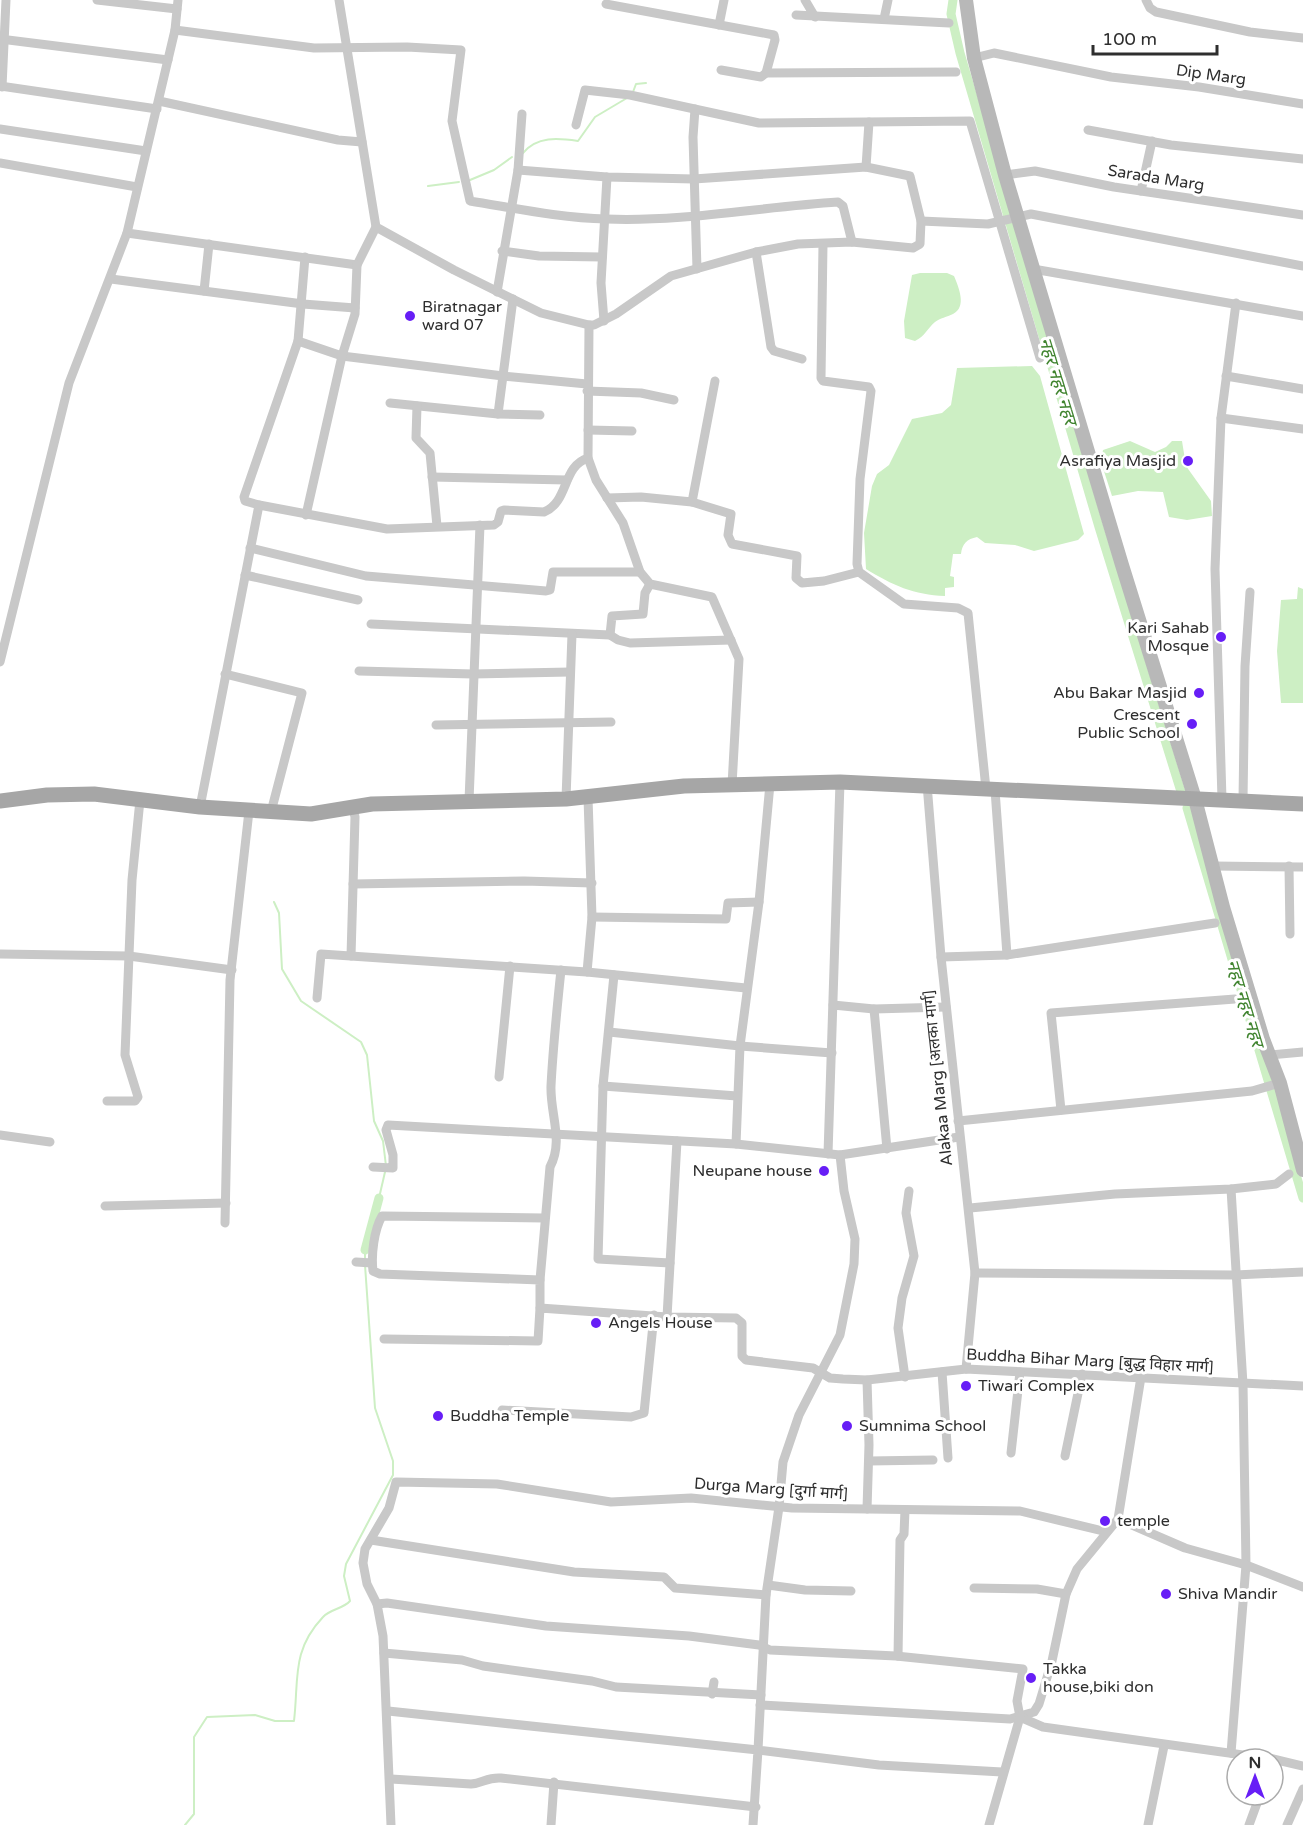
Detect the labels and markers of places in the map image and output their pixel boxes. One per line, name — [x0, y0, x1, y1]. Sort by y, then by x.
place label: Biratnagar ward 07 — [422, 297, 503, 335]
marker: Biratnagar ward 07 — [403, 309, 417, 323]
place label: Asrafiya Masjid — [1059, 451, 1176, 471]
marker: Asrafiya Masjid — [1181, 454, 1195, 468]
place label: Kari Sahab Mosque — [1127, 618, 1209, 656]
marker: Kari Sahab Mosque — [1214, 630, 1228, 644]
place label: Abu Bakar Masjid — [1053, 683, 1187, 703]
marker: Abu Bakar Masjid — [1192, 686, 1206, 700]
place label: Crescent Public School — [1077, 705, 1180, 743]
marker: Crescent Public School — [1185, 717, 1199, 731]
place label: Neupane house — [693, 1161, 812, 1181]
marker: Neupane house — [817, 1164, 831, 1178]
place label: Angels House — [608, 1313, 713, 1333]
marker: Angels House — [589, 1316, 603, 1330]
place label: Tiwari Complex — [978, 1376, 1094, 1396]
marker: Tiwari Complex — [959, 1379, 973, 1393]
place label: Buddha Temple — [450, 1406, 569, 1426]
marker: Buddha Temple — [431, 1409, 445, 1423]
place label: Sumnima School — [859, 1416, 986, 1436]
marker: Sumnima School — [840, 1419, 854, 1433]
place label: temple — [1117, 1511, 1170, 1531]
marker: temple — [1098, 1514, 1112, 1528]
place label: Shiva Mandir — [1178, 1584, 1278, 1604]
marker: Shiva Mandir — [1159, 1587, 1173, 1601]
place label: Takka house,biki don — [1043, 1659, 1154, 1697]
marker: Takka house,biki don — [1024, 1671, 1038, 1685]

